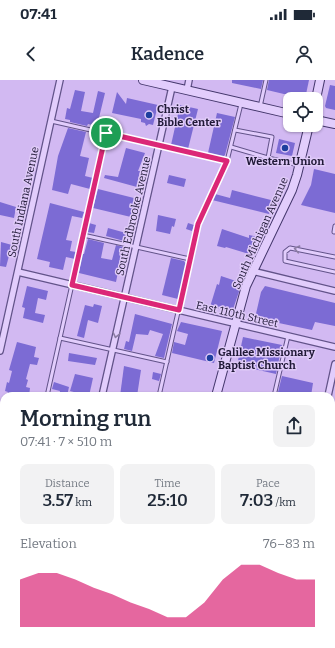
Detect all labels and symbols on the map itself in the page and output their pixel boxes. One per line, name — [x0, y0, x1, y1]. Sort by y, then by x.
place label: Christ Bible Center — [157, 103, 221, 129]
marker: Christ Bible Center — [144, 110, 154, 120]
pin — [89, 116, 123, 150]
marker: Western Union — [280, 143, 290, 153]
street label: South Indiana Avenue — [5, 146, 42, 259]
street label: South Edbrooke Avenue — [113, 155, 154, 277]
place label: Western Union — [246, 155, 324, 168]
street label: South Michigan Avenue — [230, 175, 291, 291]
one-way arrow — [294, 246, 300, 254]
street label: East 110th Street — [194, 299, 279, 330]
one-way arrow — [113, 332, 121, 339]
place label: Galilee Missionary Baptist Church — [218, 346, 316, 372]
marker: Galilee Missionary Baptist Church — [205, 353, 215, 363]

